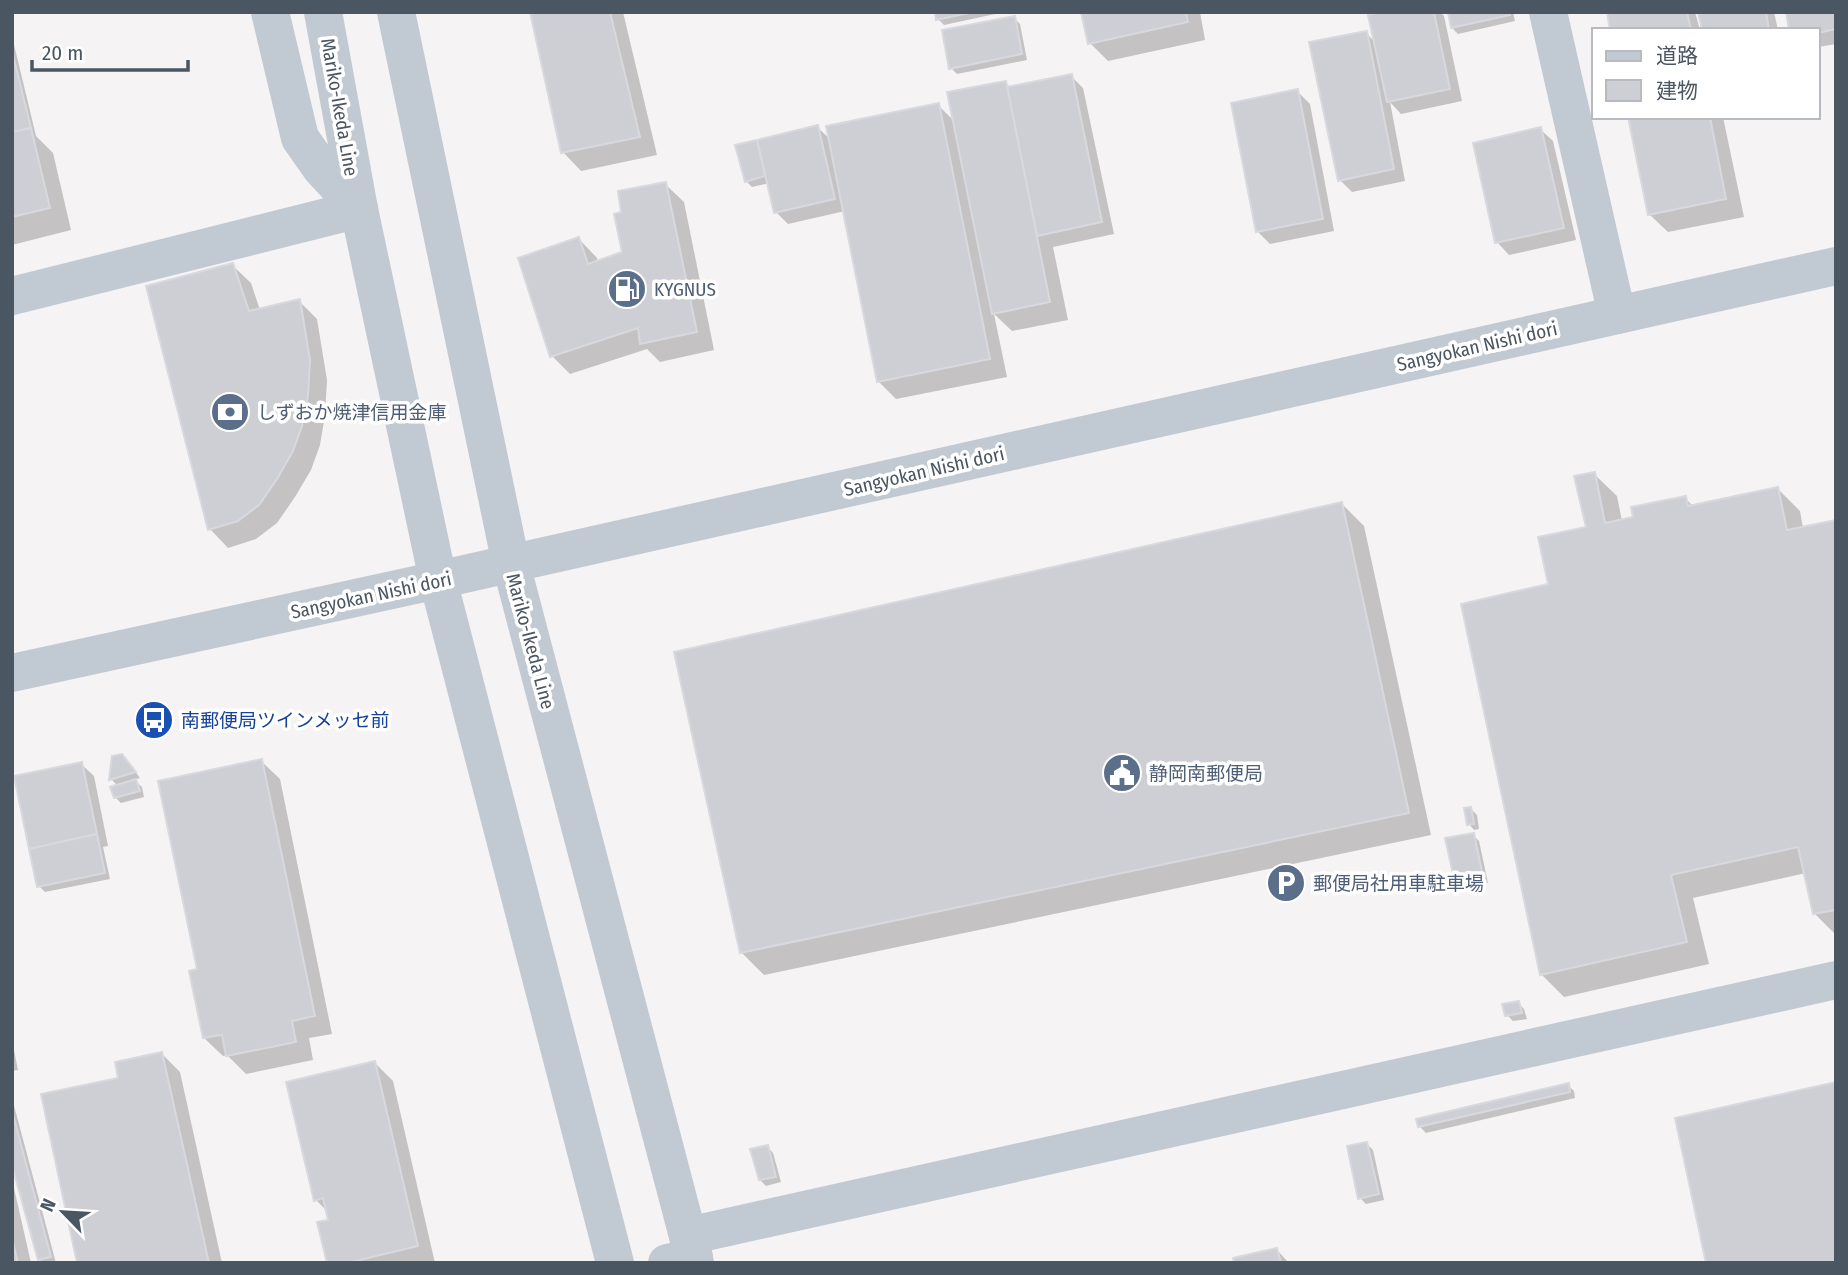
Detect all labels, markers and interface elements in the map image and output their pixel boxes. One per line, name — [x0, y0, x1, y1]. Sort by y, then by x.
scale bar — [32, 28, 187, 72]
legend — [1592, 28, 1820, 119]
street label: Mariko-Ikeda Line — [316, 36, 363, 178]
text: 20 m — [42, 40, 83, 66]
text: 道路 — [1656, 43, 1698, 69]
text: 建物 — [1656, 78, 1698, 104]
fuel station icon: KYGNUS — [606, 268, 648, 310]
place label: KYGNUS — [654, 278, 716, 301]
street label: Sangyokan Nishi dori — [1395, 317, 1559, 376]
bank icon: しずおか焼津信用金庫 — [209, 391, 251, 433]
place label: しずおか焼津信用金庫 — [257, 401, 447, 424]
street label: Sangyokan Nishi dori — [842, 442, 1006, 501]
street label: Sangyokan Nishi dori — [289, 567, 454, 624]
street label: Mariko-Ikeda Line — [501, 571, 560, 712]
bus stop icon: 南郵便局ツインメッセ前 — [133, 699, 175, 741]
place label: 南郵便局ツインメッセ前 — [181, 709, 389, 732]
public building icon: 静岡南郵便局 — [1101, 752, 1143, 794]
place label: 静岡南郵便局 — [1149, 762, 1263, 785]
parking icon: 郵便局社用車駐車場 — [1265, 862, 1307, 904]
place label: 郵便局社用車駐車場 — [1313, 872, 1484, 895]
north arrow — [28, 1177, 98, 1247]
text: N — [35, 1195, 61, 1215]

